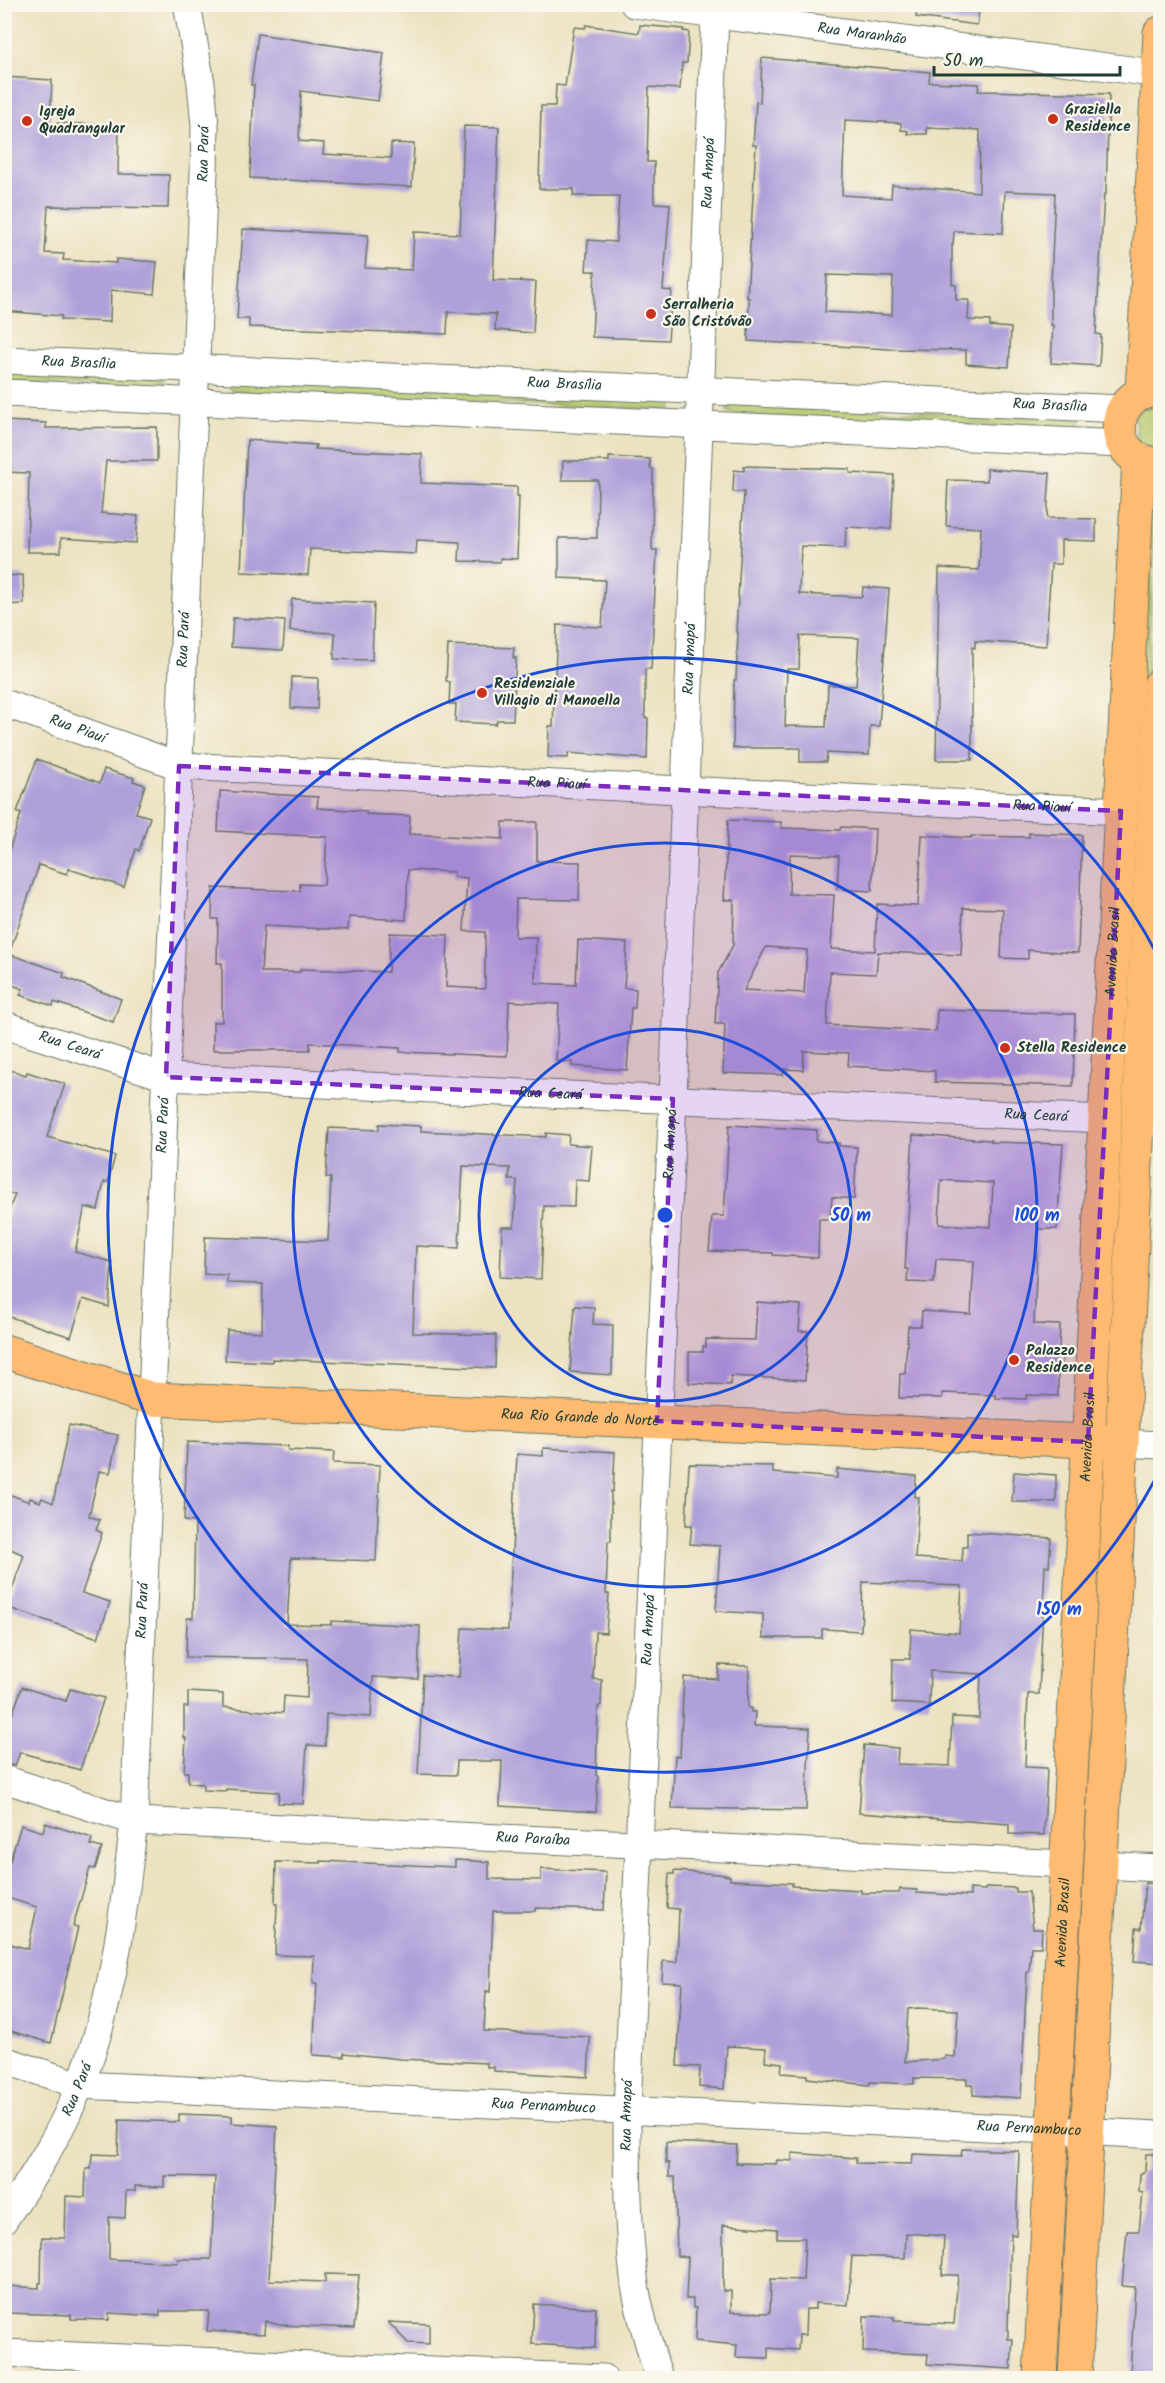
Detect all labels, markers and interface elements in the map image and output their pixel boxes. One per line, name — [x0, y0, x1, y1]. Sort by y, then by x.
street label: Rua Maranhão — [816, 17, 908, 52]
scale bar — [934, 39, 1120, 77]
text: 50 m — [943, 47, 983, 76]
place label: Graziella Residence — [1065, 98, 1131, 139]
place label: Igreja Quadrangular — [39, 100, 125, 141]
marker: Graziella Residence — [1046, 112, 1060, 126]
marker: Igreja Quadrangular — [20, 114, 34, 128]
street label: Rua Pará — [192, 124, 217, 183]
street label: Rua Amapá — [695, 135, 722, 209]
place label: Serralheria São Cristóvão — [663, 293, 752, 334]
marker: Serralheria São Cristóvão — [644, 307, 658, 321]
street label: Rua Brasília — [41, 350, 117, 377]
street label: Rua Brasília — [527, 371, 602, 398]
street label: Rua Brasília — [1012, 392, 1088, 419]
street label: Rua Pará — [171, 609, 197, 668]
street label: Rua Amapá — [677, 621, 704, 695]
place label: Residenziale Villagio di Manoella — [494, 672, 620, 713]
marker: Residenziale Villagio di Manoella — [475, 686, 489, 700]
street label: Rua Piauí — [46, 708, 111, 751]
street label: Rua Piauí — [527, 771, 589, 798]
street label: Rua Piauí — [1012, 794, 1074, 821]
street label: Avenida Brasil — [1099, 906, 1128, 997]
street label: Rua Ceará — [36, 1025, 106, 1068]
place label: Stella Residence — [1017, 1036, 1127, 1060]
marker: Stella Residence — [998, 1041, 1012, 1055]
street label: Rua Ceará — [518, 1081, 585, 1108]
street label: Rua Pará — [150, 1095, 177, 1154]
street label: Rua Ceará — [1004, 1102, 1070, 1129]
street label: Rua Amapá — [657, 1106, 685, 1181]
text: 50 m — [830, 1202, 871, 1231]
text: 100 m — [1014, 1202, 1060, 1231]
centre of rings — [655, 1205, 675, 1225]
place label: Palazzo Residence — [1026, 1339, 1092, 1380]
marker: Palazzo Residence — [1007, 1353, 1021, 1367]
street label: Avenida Brasil — [1074, 1392, 1103, 1483]
street label: Rua Rio Grande do Norte — [500, 1403, 660, 1434]
street label: Rua Pará — [130, 1580, 156, 1639]
street label: Rua Amapá — [635, 1592, 663, 1666]
text: 150 m — [1036, 1596, 1082, 1625]
street label: Rua Paraíba — [495, 1826, 571, 1853]
street label: Avenida Brasil — [1049, 1877, 1078, 1968]
street label: Rua Pará — [56, 2058, 100, 2121]
street label: Rua Amapá — [615, 2077, 640, 2151]
street label: Rua Pernambuco — [491, 2092, 596, 2121]
street label: Rua Pernambuco — [976, 2115, 1082, 2143]

